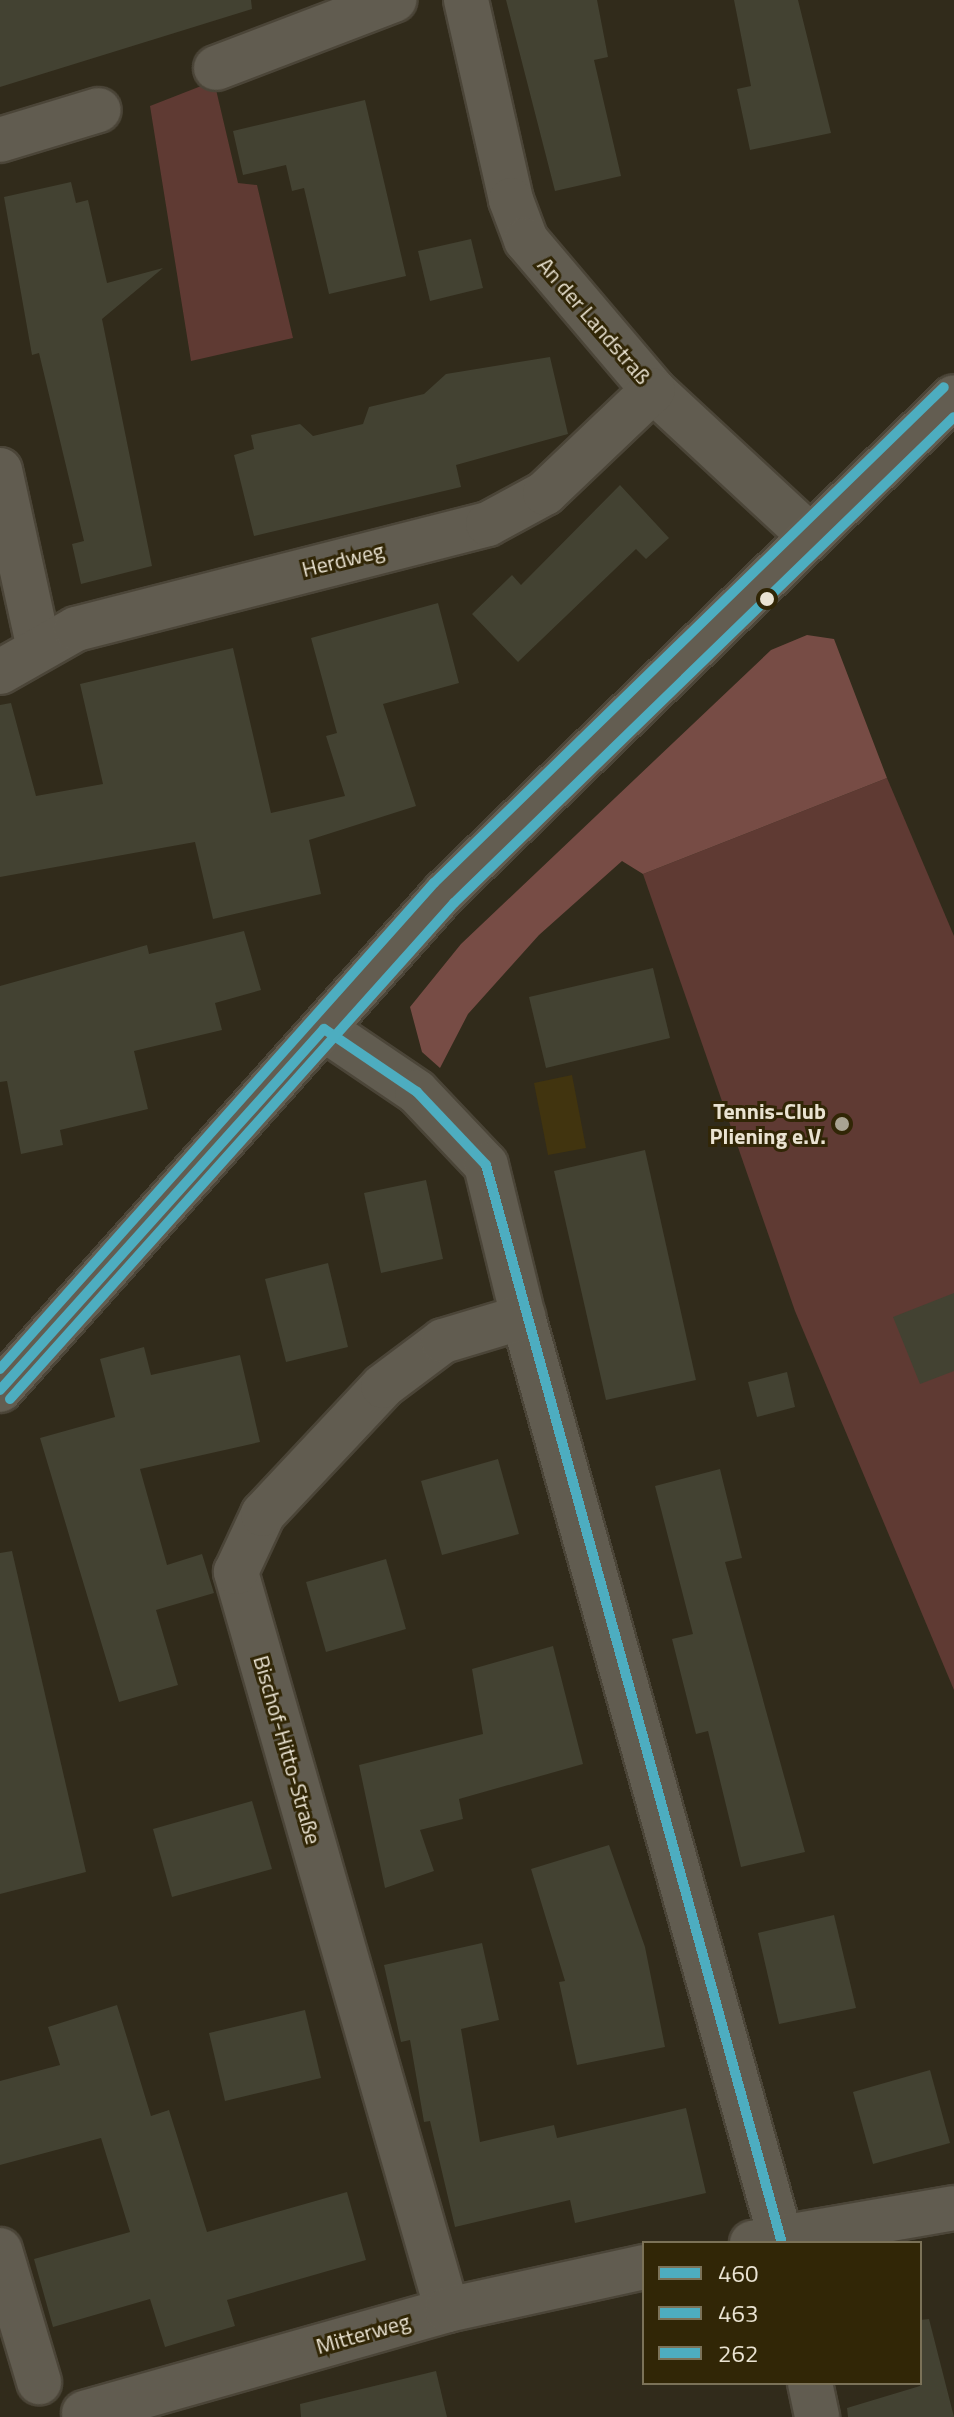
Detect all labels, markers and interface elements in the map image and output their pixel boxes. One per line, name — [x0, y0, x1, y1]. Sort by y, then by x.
street label: An der Landstraß — [532, 252, 656, 390]
street label: Herdweg — [299, 537, 387, 583]
unlabelled marker — [759, 591, 775, 607]
place label: Tennis-Club Pliening e.V. — [710, 1098, 826, 1150]
marker: Tennis-Club Pliening e.V. — [833, 1115, 851, 1133]
street label: Bischof-Hitto-Straße — [247, 1653, 327, 1847]
legend — [642, 2241, 922, 2385]
text: 460 — [718, 2255, 758, 2291]
text: 463 — [718, 2295, 758, 2331]
street label: Mitterweg — [313, 2308, 413, 2360]
text: 262 — [718, 2335, 758, 2371]

